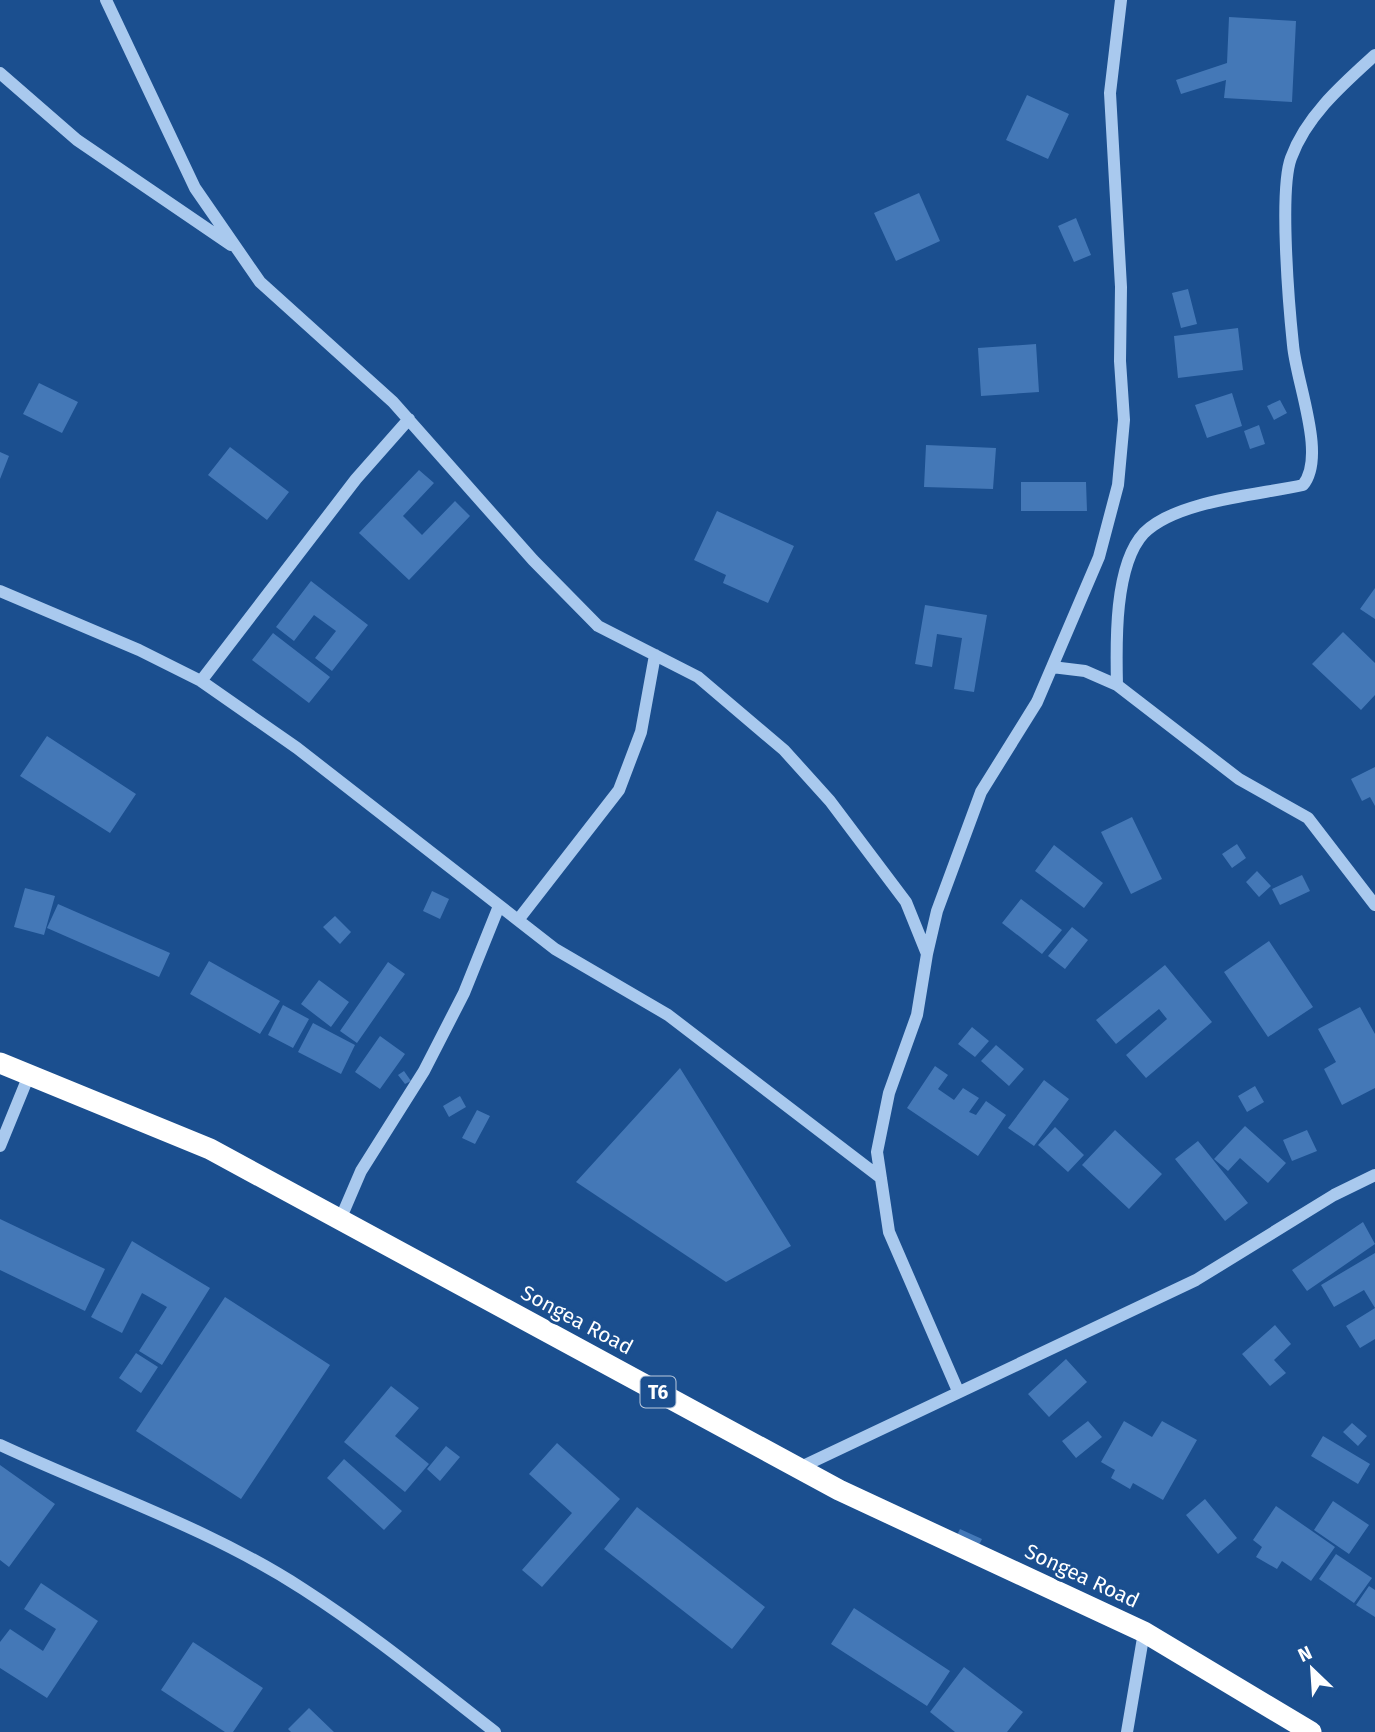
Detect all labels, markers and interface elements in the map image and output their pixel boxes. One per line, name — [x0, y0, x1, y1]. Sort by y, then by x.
street label: Songea Road — [516, 1280, 638, 1360]
road number: T6 — [640, 1376, 676, 1408]
street label: Songea Road — [1021, 1538, 1143, 1614]
north arrow — [1277, 1634, 1347, 1704]
text: N — [1294, 1641, 1316, 1667]

